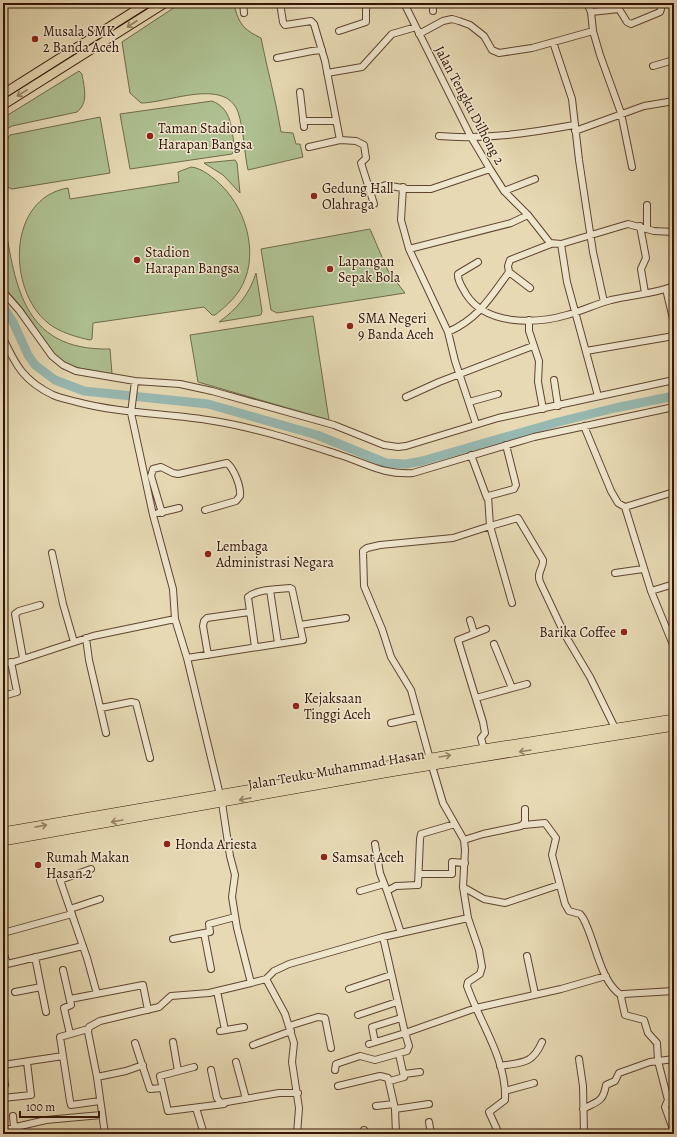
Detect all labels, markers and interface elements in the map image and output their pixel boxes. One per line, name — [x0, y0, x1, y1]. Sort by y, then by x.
one-way arrow — [127, 20, 138, 29]
place label: Musala SMK 2 Banda Aceh — [43, 22, 120, 57]
marker: Musala SMK 2 Banda Aceh — [30, 34, 40, 44]
street label: Jalan Tengku Dilhong 2 — [430, 43, 509, 168]
one-way arrow — [16, 90, 28, 98]
place label: Taman Stadion Harapan Bangsa — [158, 119, 253, 154]
marker: Taman Stadion Harapan Bangsa — [145, 131, 155, 141]
place label: Gedung Hall Olahraga — [322, 179, 394, 214]
marker: Gedung Hall Olahraga — [309, 191, 319, 201]
place label: Stadion Harapan Bangsa — [145, 243, 240, 278]
place label: Lapangan Sepak Bola — [338, 252, 401, 287]
marker: Stadion Harapan Bangsa — [132, 255, 142, 265]
marker: Lapangan Sepak Bola — [325, 264, 335, 274]
place label: SMA Negeri 9 Banda Aceh — [358, 309, 434, 344]
marker: SMA Negeri 9 Banda Aceh — [345, 321, 355, 331]
place label: Lembaga Administrasi Negara — [215, 537, 335, 572]
marker: Lembaga Administrasi Negara — [203, 549, 213, 559]
place label: Barika Coffee — [539, 623, 616, 642]
marker: Barika Coffee — [619, 627, 629, 637]
place label: Kejaksaan Tinggi Aceh — [304, 689, 372, 724]
marker: Kejaksaan Tinggi Aceh — [291, 701, 301, 711]
street label: Jalan Teuku Muhammad Hasan — [246, 745, 426, 794]
one-way arrow — [519, 747, 532, 755]
one-way arrow — [439, 752, 452, 760]
one-way arrow — [239, 795, 252, 803]
one-way arrow — [111, 818, 124, 826]
one-way arrow — [35, 822, 48, 830]
place label: Honda Ariesta — [175, 835, 257, 854]
marker: Honda Ariesta — [162, 839, 172, 849]
place label: Rumah Makan Hasan 2 — [46, 848, 130, 883]
place label: Samsat Aceh — [332, 848, 405, 867]
marker: Samsat Aceh — [319, 852, 329, 862]
marker: Rumah Makan Hasan 2 — [33, 860, 43, 870]
scale bar — [20, 1093, 99, 1119]
text: 100 m — [26, 1099, 55, 1115]

